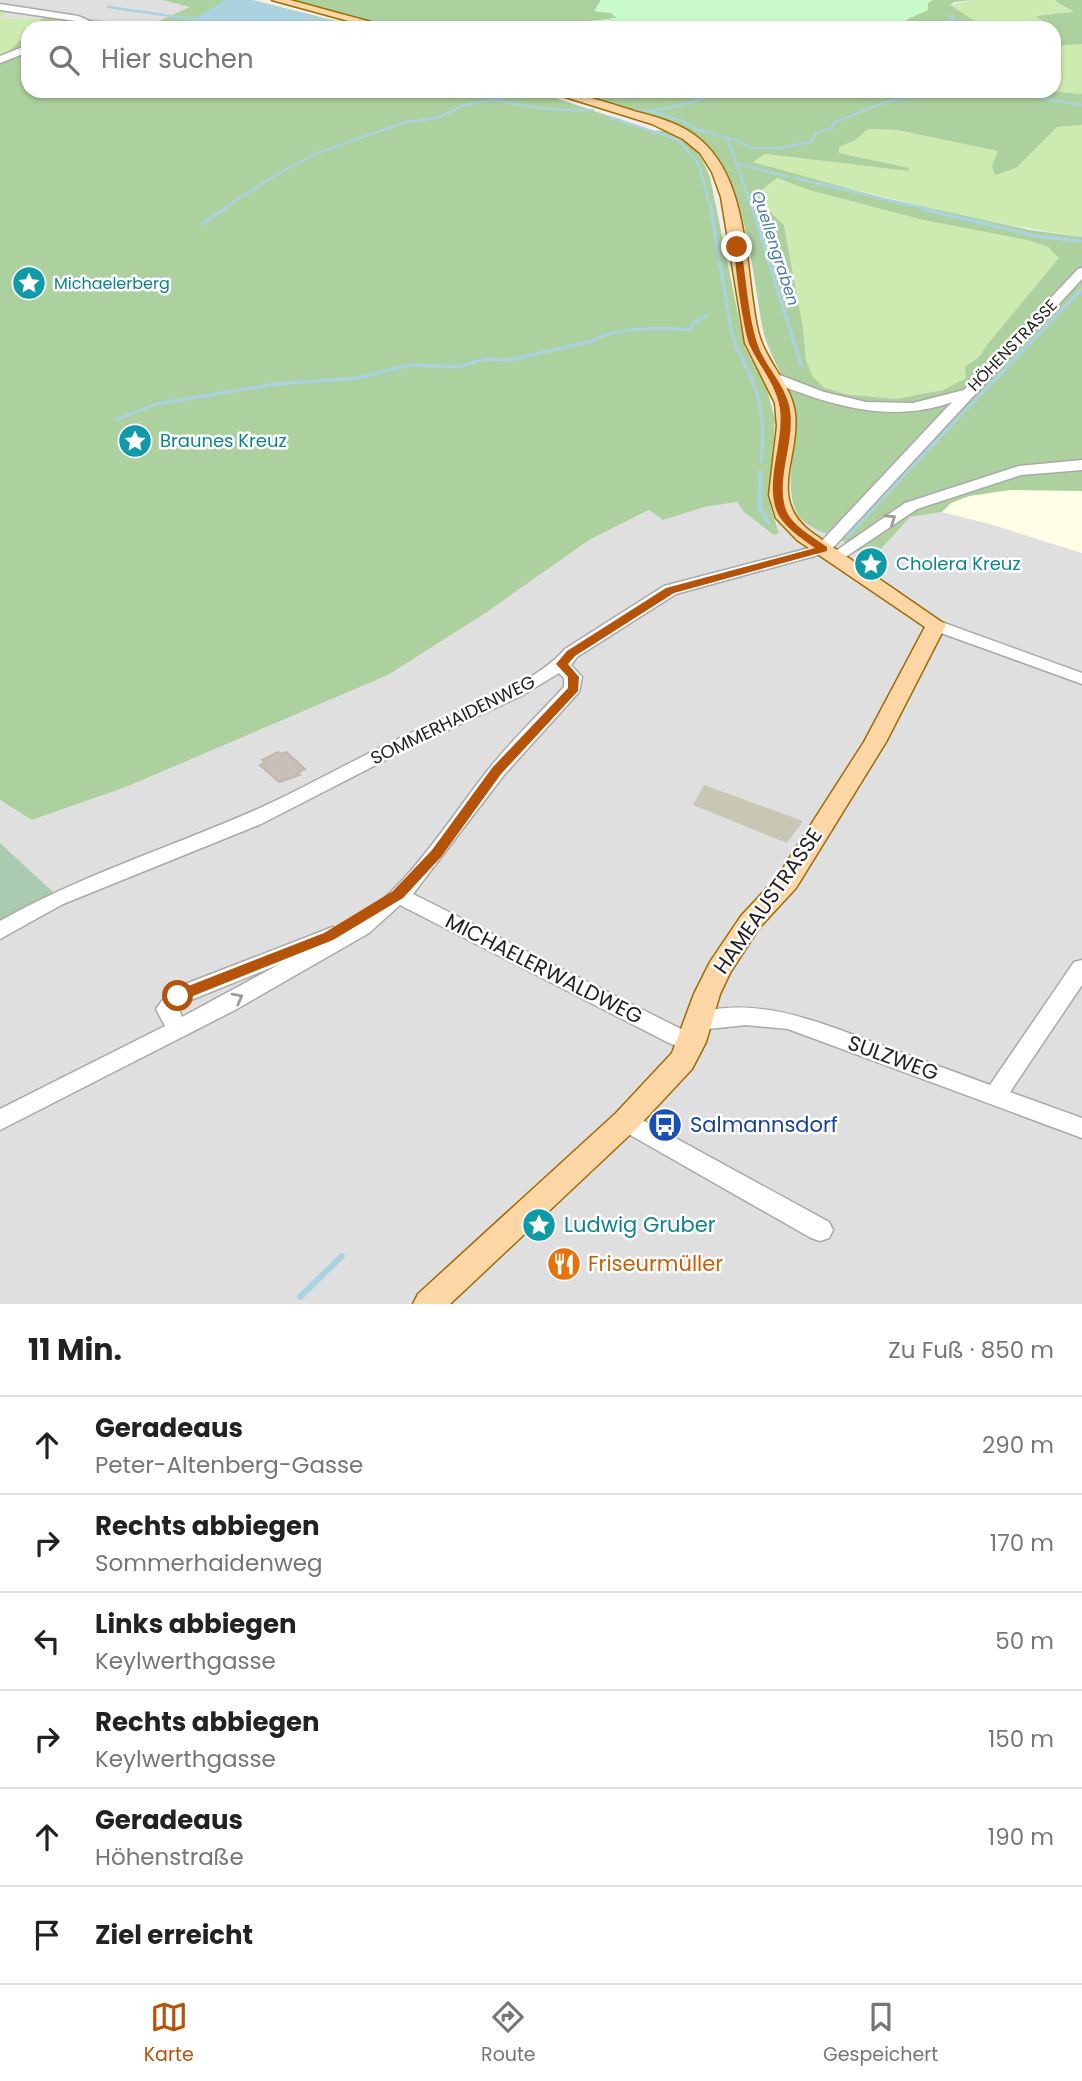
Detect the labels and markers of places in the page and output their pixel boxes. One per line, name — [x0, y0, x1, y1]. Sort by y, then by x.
place icon: Michaelerberg — [10, 264, 48, 302]
place label: Michaelerberg — [54, 272, 170, 295]
place icon: Braunes Kreuz — [116, 422, 154, 460]
place label: Braunes Kreuz — [160, 428, 287, 453]
place icon: Cholera Kreuz — [852, 545, 890, 583]
place label: Cholera Kreuz — [896, 551, 1021, 576]
bus stop icon: Salmannsdorf — [646, 1106, 684, 1144]
place label: Salmannsdorf — [690, 1110, 838, 1139]
place icon: Ludwig Gruber — [520, 1206, 558, 1244]
place label: Ludwig Gruber — [564, 1210, 716, 1239]
restaurant icon: Friseurmüller — [545, 1245, 583, 1283]
place label: Friseurmüller — [588, 1249, 723, 1278]

